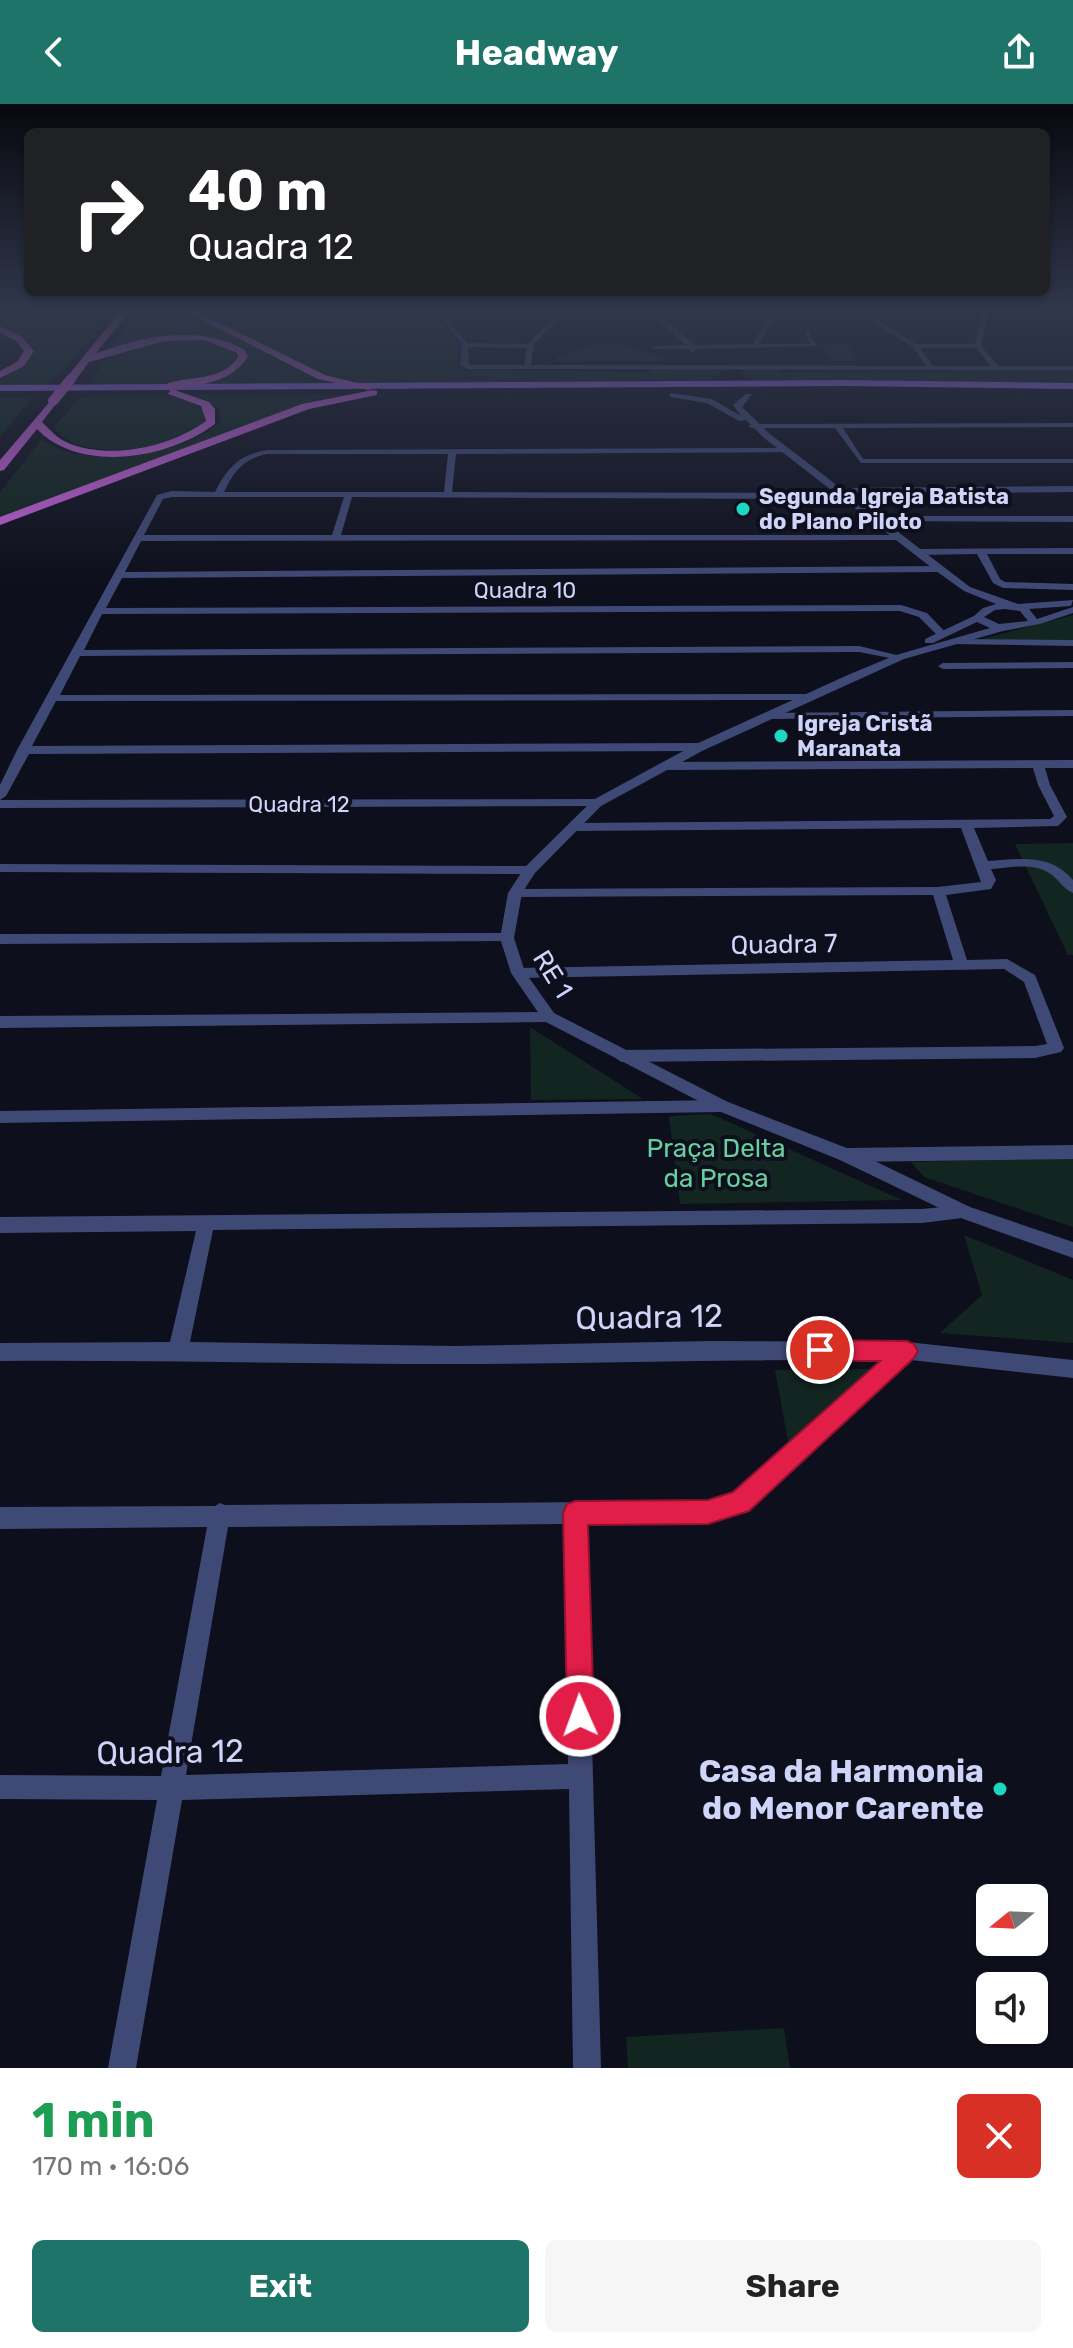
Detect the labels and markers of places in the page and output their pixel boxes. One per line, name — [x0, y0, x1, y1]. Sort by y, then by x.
place label: Segunda Igreja Batista do Plano Piloto — [759, 483, 1009, 535]
marker: Segunda Igreja Batista do Plano Piloto — [734, 500, 752, 518]
place label: Igreja Cristã Maranata — [797, 710, 932, 762]
marker: Igreja Cristã Maranata — [772, 727, 790, 745]
pin — [786, 1316, 854, 1384]
place label: Casa da Harmonia do Menor Carente — [699, 1752, 984, 1827]
marker: Casa da Harmonia do Menor Carente — [991, 1780, 1009, 1798]

